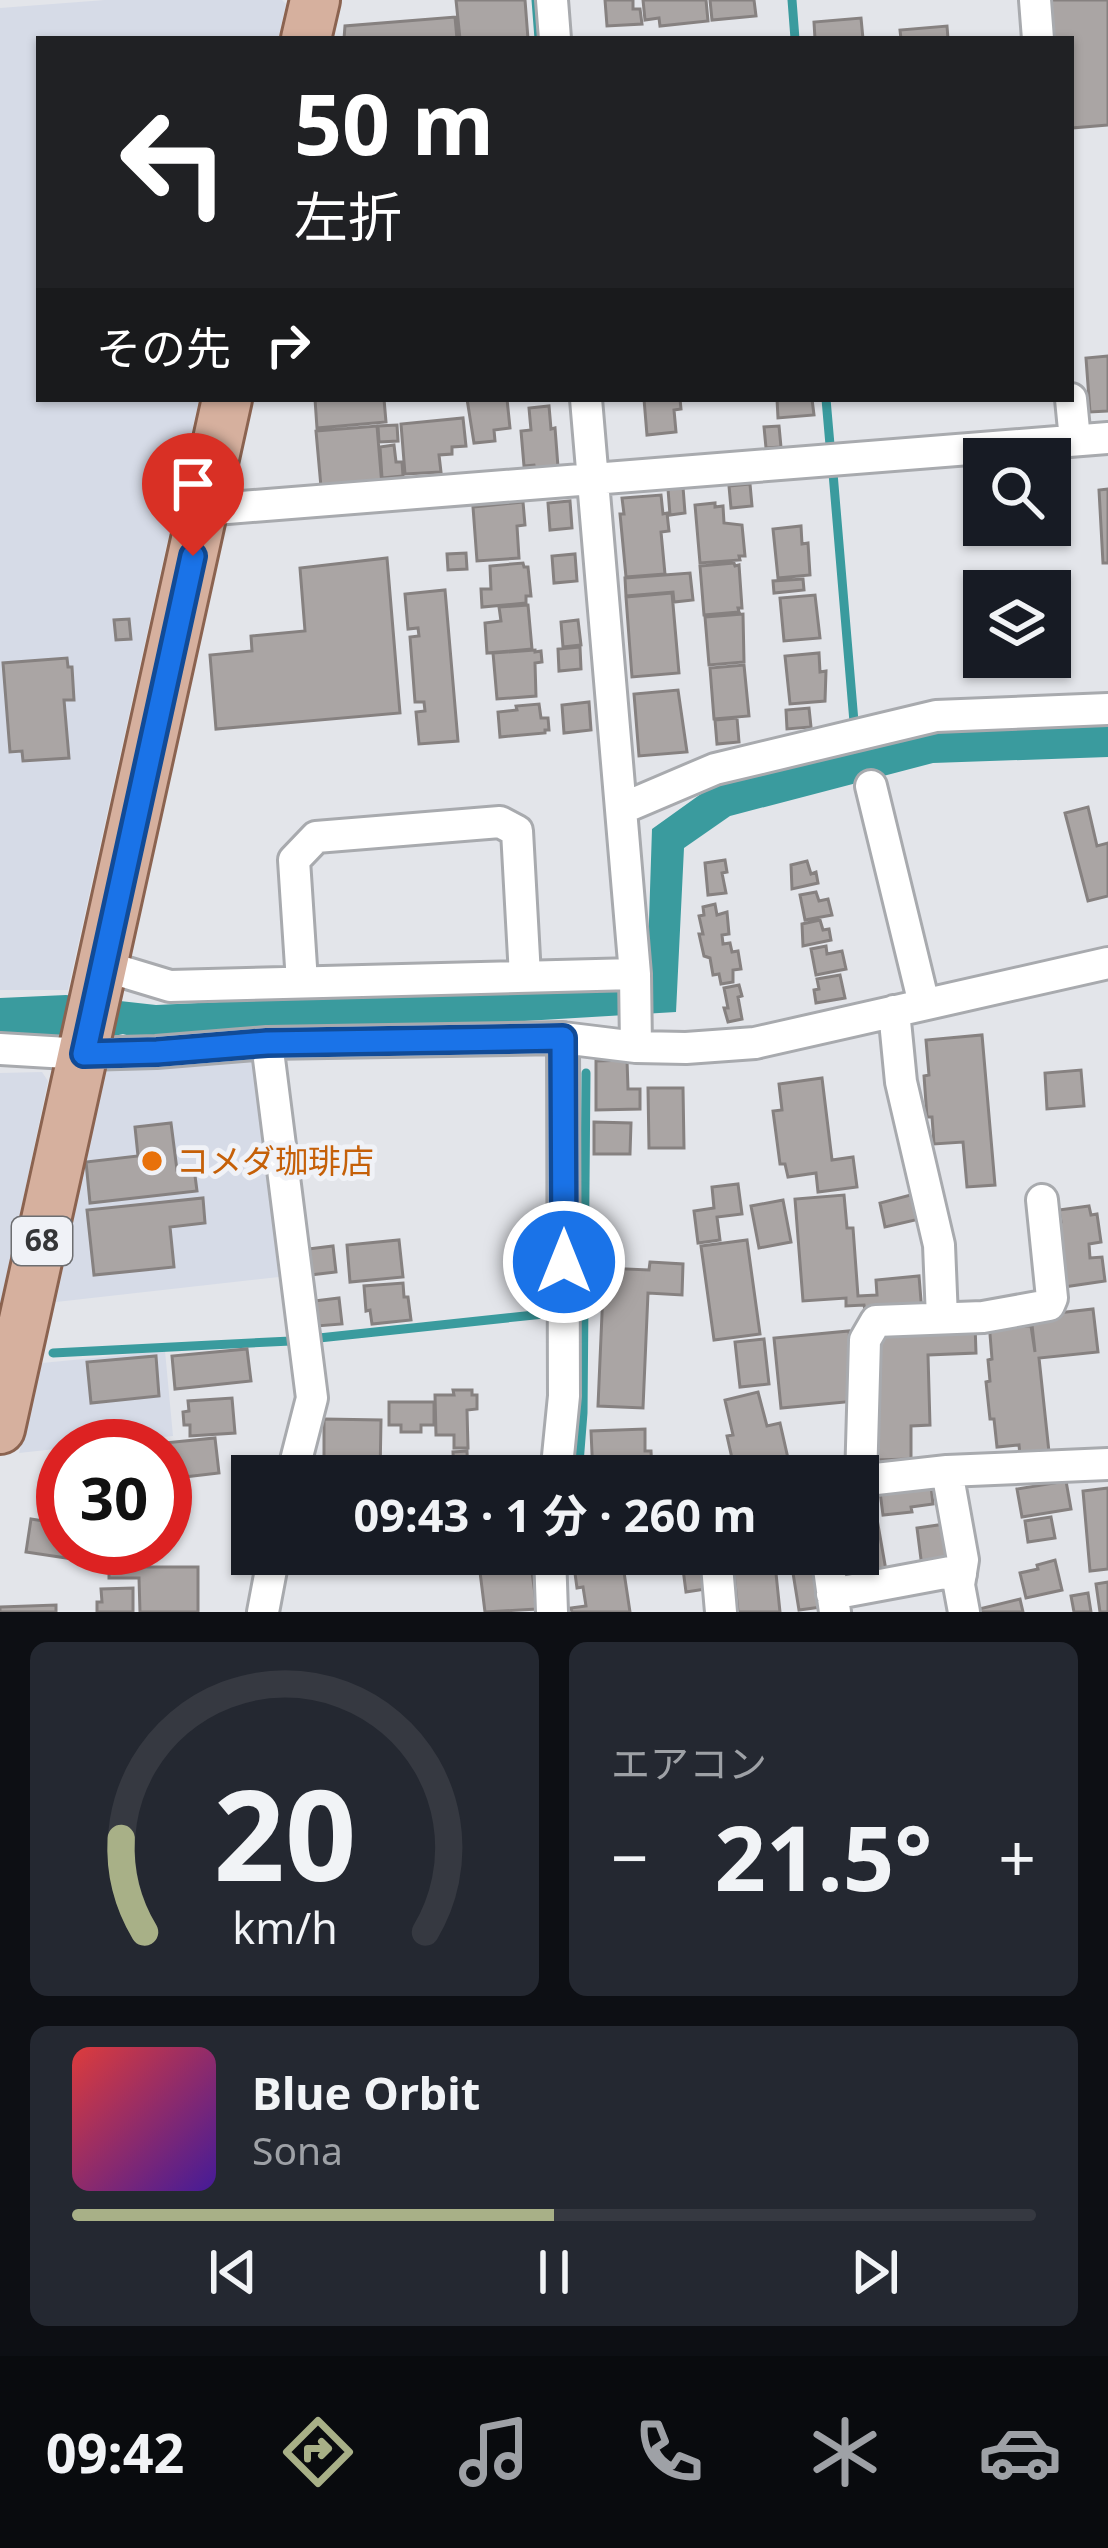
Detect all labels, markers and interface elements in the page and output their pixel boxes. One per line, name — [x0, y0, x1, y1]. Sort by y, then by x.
text: 50 m — [294, 65, 494, 180]
icon: left — [96, 84, 252, 240]
text: 左折 — [294, 179, 402, 253]
icon: right — [255, 312, 321, 378]
text: その先 — [96, 317, 231, 378]
pin — [142, 433, 244, 556]
map controls — [963, 438, 1071, 678]
button: search — [963, 438, 1071, 546]
icon: arrive — [160, 451, 226, 517]
button: layers — [963, 570, 1071, 678]
place label: コメダ珈琲店 — [176, 1138, 374, 1183]
marker: コメダ珈琲店 — [139, 1148, 165, 1174]
position arrow — [501, 1199, 627, 1325]
road number: 68 — [12, 1217, 72, 1265]
speed limit sign: 30 — [36, 1419, 192, 1575]
text: 09:43 · 1 分 · 260 m — [354, 1484, 756, 1545]
text: エアコン — [611, 1736, 767, 1789]
text: 20 — [213, 1748, 356, 1918]
text: 21.5° — [715, 1795, 932, 1917]
text: − — [611, 1811, 649, 1901]
text: + — [998, 1811, 1036, 1901]
text: km/h — [232, 1898, 337, 1957]
text: Blue Orbit — [252, 2062, 480, 2123]
text: Sona — [252, 2123, 343, 2176]
icon: previous — [200, 2239, 266, 2305]
icon: pause — [521, 2239, 587, 2305]
icon: next — [842, 2239, 908, 2305]
icon: directions — [276, 2410, 360, 2494]
icon: music — [452, 2410, 536, 2494]
icon: phone — [627, 2410, 711, 2494]
icon: climate — [803, 2410, 887, 2494]
icon: car — [978, 2410, 1062, 2494]
text: 09:42 — [46, 2415, 185, 2489]

